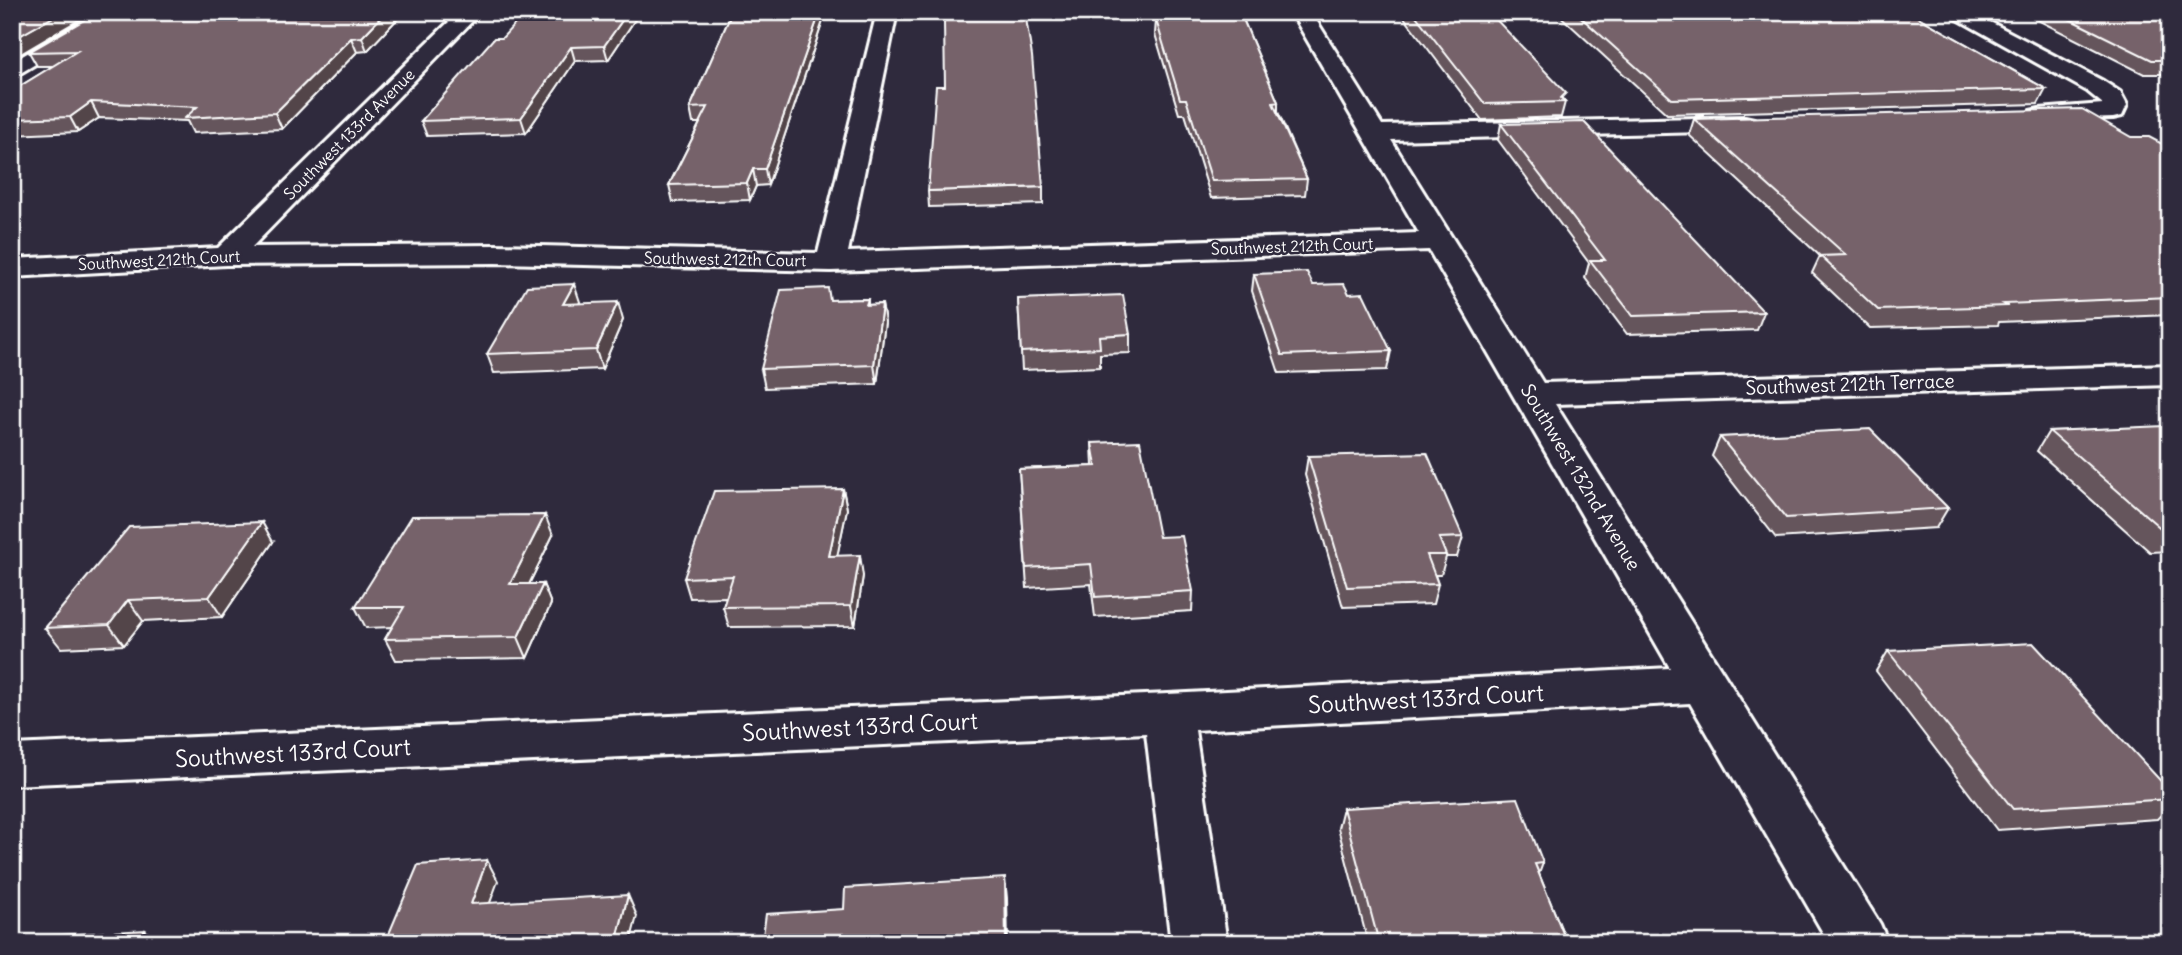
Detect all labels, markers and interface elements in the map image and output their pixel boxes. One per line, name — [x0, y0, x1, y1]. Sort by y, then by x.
street label: Southwest 133rd Avenue — [279, 64, 419, 204]
street label: Southwest 212th Court — [1211, 233, 1374, 259]
street label: Southwest 212th Court — [77, 246, 241, 274]
street label: Southwest 212th Court — [644, 248, 807, 270]
street label: Southwest 212th Terrace — [1745, 368, 1955, 400]
street label: Southwest 132nd Avenue — [1516, 379, 1646, 575]
street label: Southwest 133rd Court — [1307, 678, 1545, 719]
street label: Southwest 133rd Court — [741, 706, 979, 747]
street label: Southwest 133rd Court — [174, 732, 412, 773]

